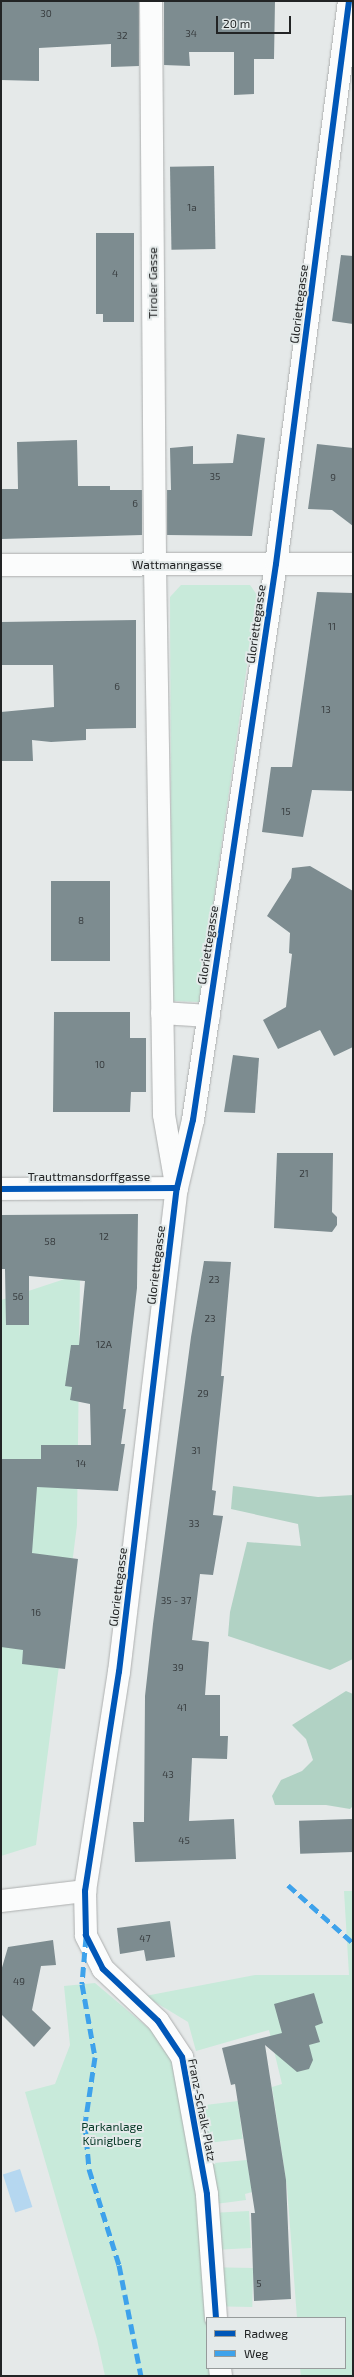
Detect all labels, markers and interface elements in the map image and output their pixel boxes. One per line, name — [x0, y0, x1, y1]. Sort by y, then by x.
house number: 30 — [40, 8, 52, 20]
scale bar — [218, 8, 293, 34]
text: 20 m — [223, 16, 250, 30]
house number: 34 — [185, 28, 197, 40]
house number: 32 — [116, 30, 128, 42]
house number: 1a — [187, 202, 197, 214]
street label: Tiroler Gasse — [146, 247, 160, 319]
street label: Gloriettegasse — [287, 264, 311, 344]
house number: 4 — [112, 268, 118, 280]
house number: 35 — [210, 471, 220, 483]
house number: 9 — [330, 472, 336, 484]
house number: 6 — [132, 498, 138, 510]
street label: Wattmanngasse — [132, 558, 222, 572]
street label: Gloriettegasse — [243, 584, 269, 664]
house number: 11 — [328, 621, 336, 633]
house number: 6 — [114, 681, 120, 693]
house number: 13 — [321, 704, 331, 716]
house number: 15 — [281, 806, 291, 818]
street label: Gloriettegasse — [195, 905, 221, 985]
house number: 8 — [78, 915, 84, 927]
house number: 10 — [95, 1059, 105, 1071]
house number: 21 — [299, 1168, 309, 1180]
street label: Trauttmansdorffgasse — [28, 1170, 150, 1184]
street label: Gloriettegasse — [144, 1225, 168, 1305]
house number: 12 — [99, 1231, 109, 1243]
house number: 58 — [44, 1236, 56, 1248]
house number: 23 — [208, 1274, 220, 1286]
house number: 56 — [12, 1291, 24, 1303]
house number: 23 — [204, 1313, 216, 1325]
house number: 12A — [96, 1339, 112, 1351]
house number: 29 — [197, 1388, 209, 1400]
house number: 31 — [191, 1445, 201, 1457]
house number: 14 — [76, 1458, 86, 1470]
house number: 33 — [188, 1518, 200, 1530]
street label: Gloriettegasse — [106, 1547, 130, 1627]
house number: 35 - 37 — [161, 1595, 191, 1607]
house number: 16 — [31, 1607, 41, 1619]
house number: 39 — [172, 1662, 184, 1674]
house number: 41 — [177, 1702, 187, 1714]
house number: 43 — [162, 1769, 174, 1781]
house number: 45 — [178, 1835, 190, 1847]
house number: 47 — [139, 1933, 151, 1945]
house number: 49 — [13, 1976, 25, 1988]
street label: Franz-Schalk-Platz — [185, 2057, 219, 2163]
park label: Parkanlage Küniglberg — [81, 2120, 143, 2148]
house number: 5 — [256, 2278, 262, 2290]
legend — [206, 2317, 346, 2369]
text: Radweg — [244, 2326, 288, 2340]
text: Weg — [244, 2346, 268, 2360]

